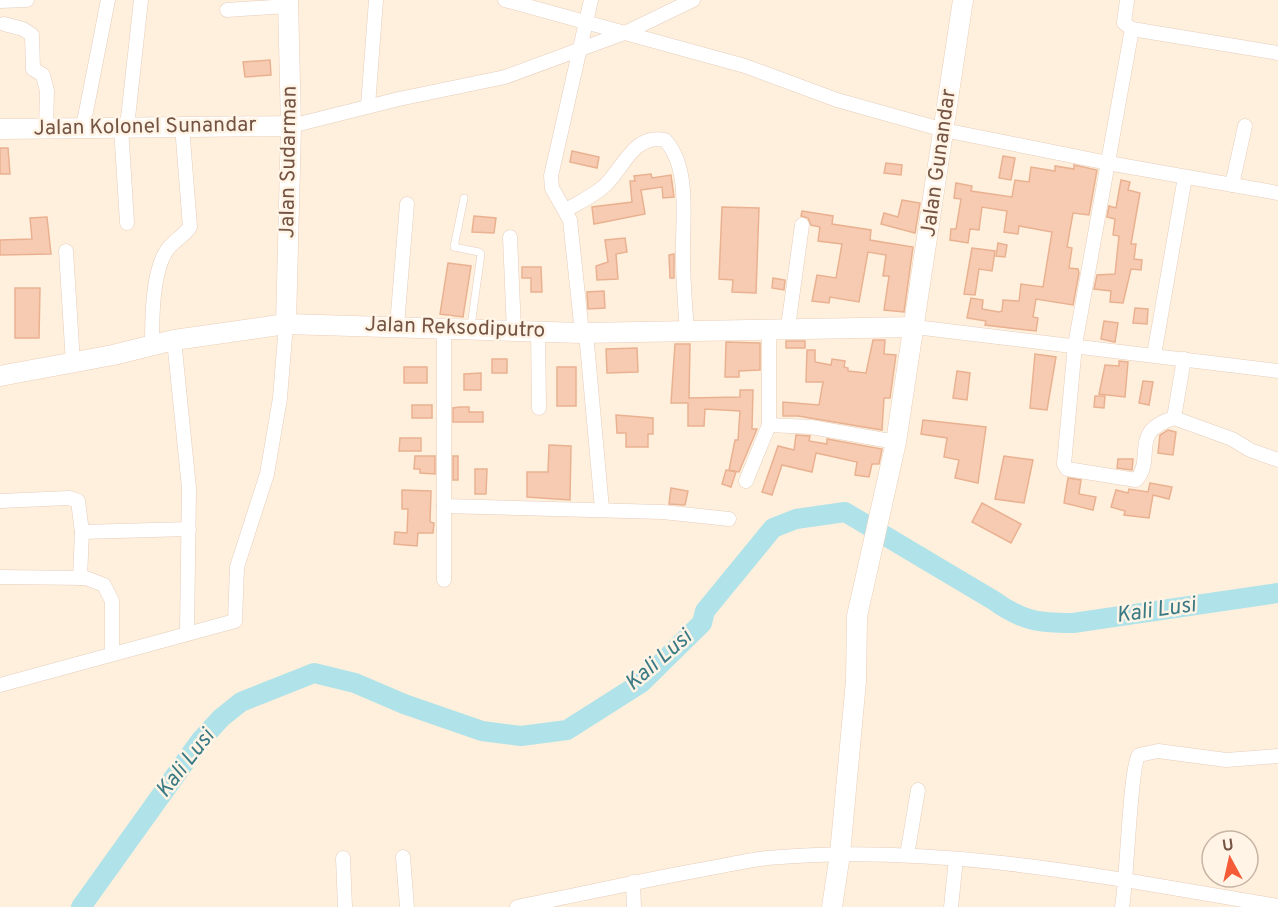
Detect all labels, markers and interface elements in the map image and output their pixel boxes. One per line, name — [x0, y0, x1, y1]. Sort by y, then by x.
street label: Jalan Sudarman — [274, 85, 304, 239]
street label: Jalan Gunandar — [915, 87, 963, 239]
street label: Jalan Kolonel Sunandar — [33, 112, 257, 142]
street label: Jalan Reksodiputro — [364, 311, 546, 345]
water label: Kali Lusi — [1115, 592, 1199, 630]
water label: Kali Lusi — [620, 624, 699, 697]
water label: Kali Lusi — [151, 723, 222, 804]
north arrow — [1200, 829, 1260, 889]
text: U — [1221, 835, 1235, 857]

